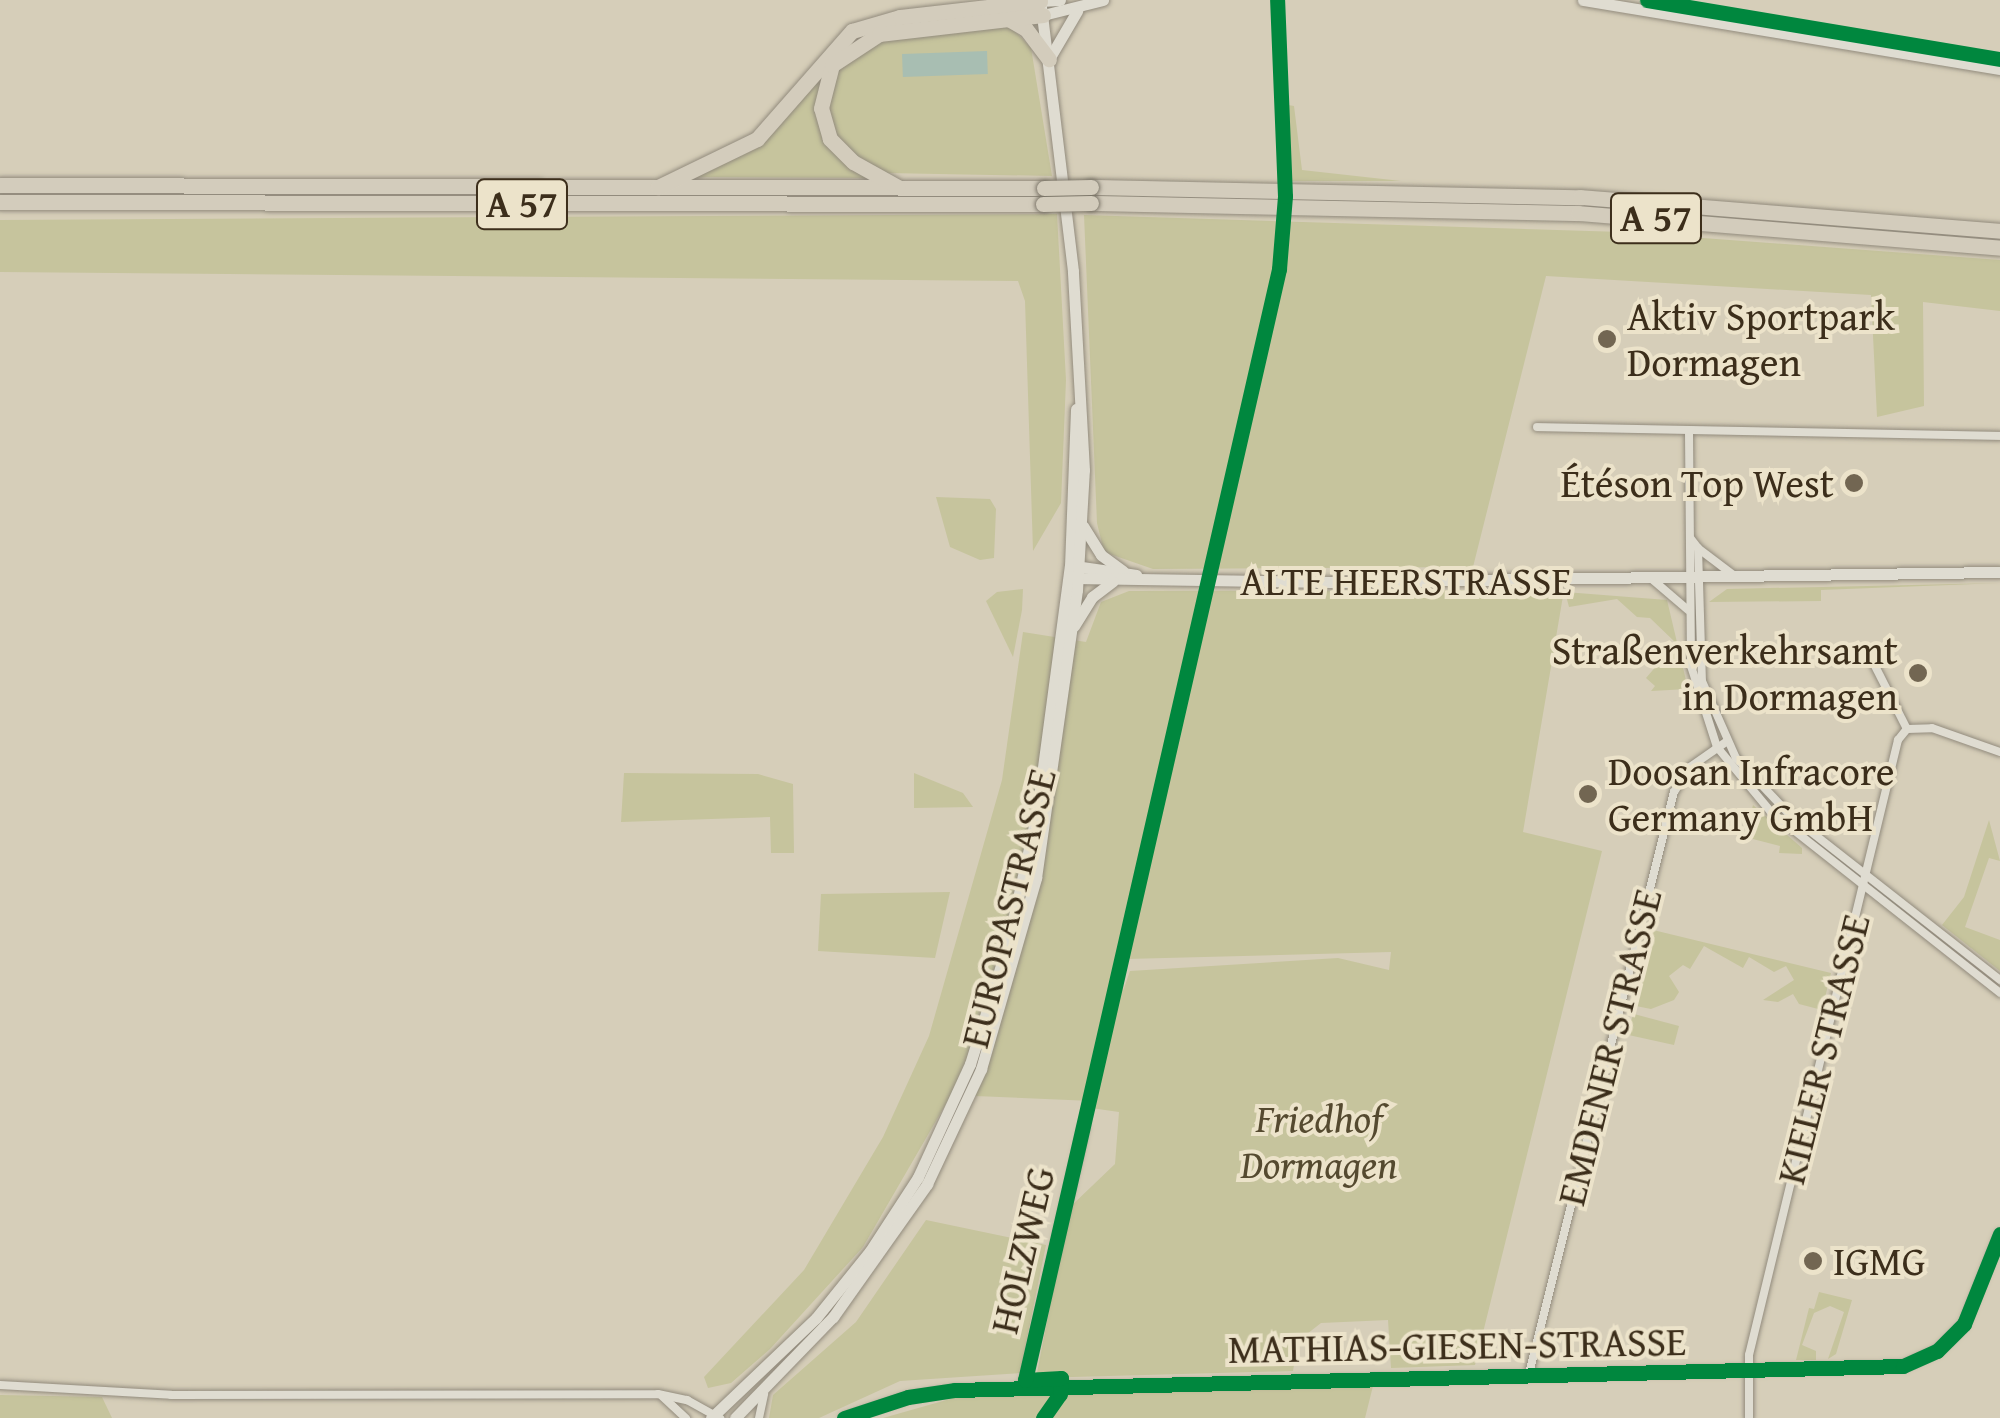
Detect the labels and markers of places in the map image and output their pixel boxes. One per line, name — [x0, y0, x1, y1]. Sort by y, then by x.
place label: Aktiv Sportpark Dormagen — [1627, 292, 1895, 386]
marker: Aktiv Sportpark Dormagen — [1596, 328, 1618, 350]
place label: Étéson Top West — [1560, 459, 1834, 507]
marker: Étéson Top West — [1843, 472, 1865, 494]
place label: Straßenverkehrsamt in Dormagen — [1552, 626, 1898, 720]
marker: Straßenverkehrsamt in Dormagen — [1907, 662, 1929, 684]
place label: Doosan Infracore Germany GmbH — [1608, 747, 1895, 841]
marker: Doosan Infracore Germany GmbH — [1577, 783, 1599, 805]
place label: IGMG — [1833, 1237, 1925, 1285]
marker: IGMG — [1802, 1250, 1824, 1272]

